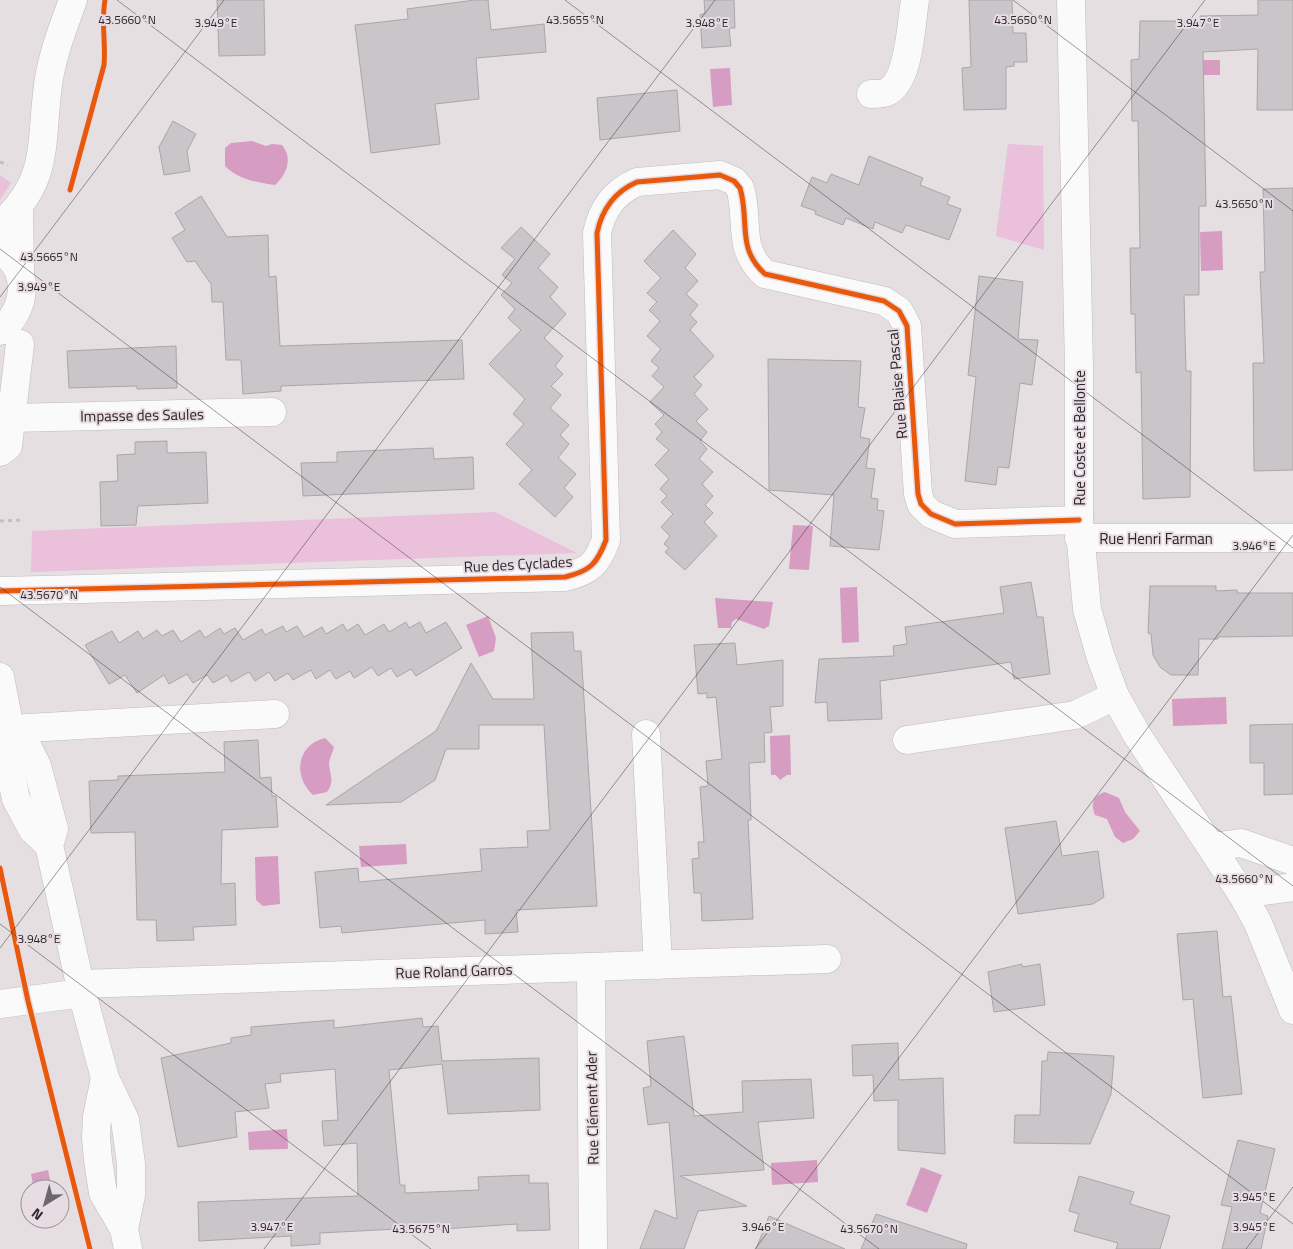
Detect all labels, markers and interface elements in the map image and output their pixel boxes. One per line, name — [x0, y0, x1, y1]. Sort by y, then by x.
text: 43.5660°N — [98, 10, 156, 29]
text: 43.5655°N — [546, 10, 604, 29]
text: 43.5650°N — [994, 10, 1052, 29]
text: 3.949°E — [195, 13, 238, 32]
text: 3.948°E — [686, 13, 729, 32]
text: 3.947°E — [1177, 13, 1220, 32]
text: 43.5650°N — [1215, 194, 1273, 213]
text: 43.5665°N — [20, 247, 78, 266]
text: 3.949°E — [18, 277, 61, 296]
street label: Rue Blaise Pascal — [881, 328, 913, 440]
street label: Rue Coste et Bellonte — [1068, 370, 1091, 506]
street label: Impasse des Saules — [80, 402, 204, 428]
street label: Rue Henri Farman — [1099, 527, 1213, 550]
text: 3.946°E — [1233, 536, 1276, 555]
street label: Rue des Cyclades — [463, 550, 573, 578]
text: 43.5670°N — [20, 585, 78, 604]
text: 43.5660°N — [1215, 869, 1273, 888]
text: 3.948°E — [18, 929, 61, 948]
street label: Rue Roland Garros — [395, 957, 513, 985]
street label: Rue Clément Ader — [580, 1051, 604, 1165]
north arrow — [20, 1179, 70, 1229]
text: 3.945°E — [1233, 1187, 1276, 1206]
text: N — [27, 1203, 47, 1226]
text: 3.947°E — [251, 1217, 294, 1236]
text: 3.946°E — [742, 1217, 785, 1236]
text: 3.945°E — [1233, 1217, 1276, 1236]
text: 43.5675°N — [392, 1219, 450, 1238]
text: 43.5670°N — [840, 1219, 898, 1238]

